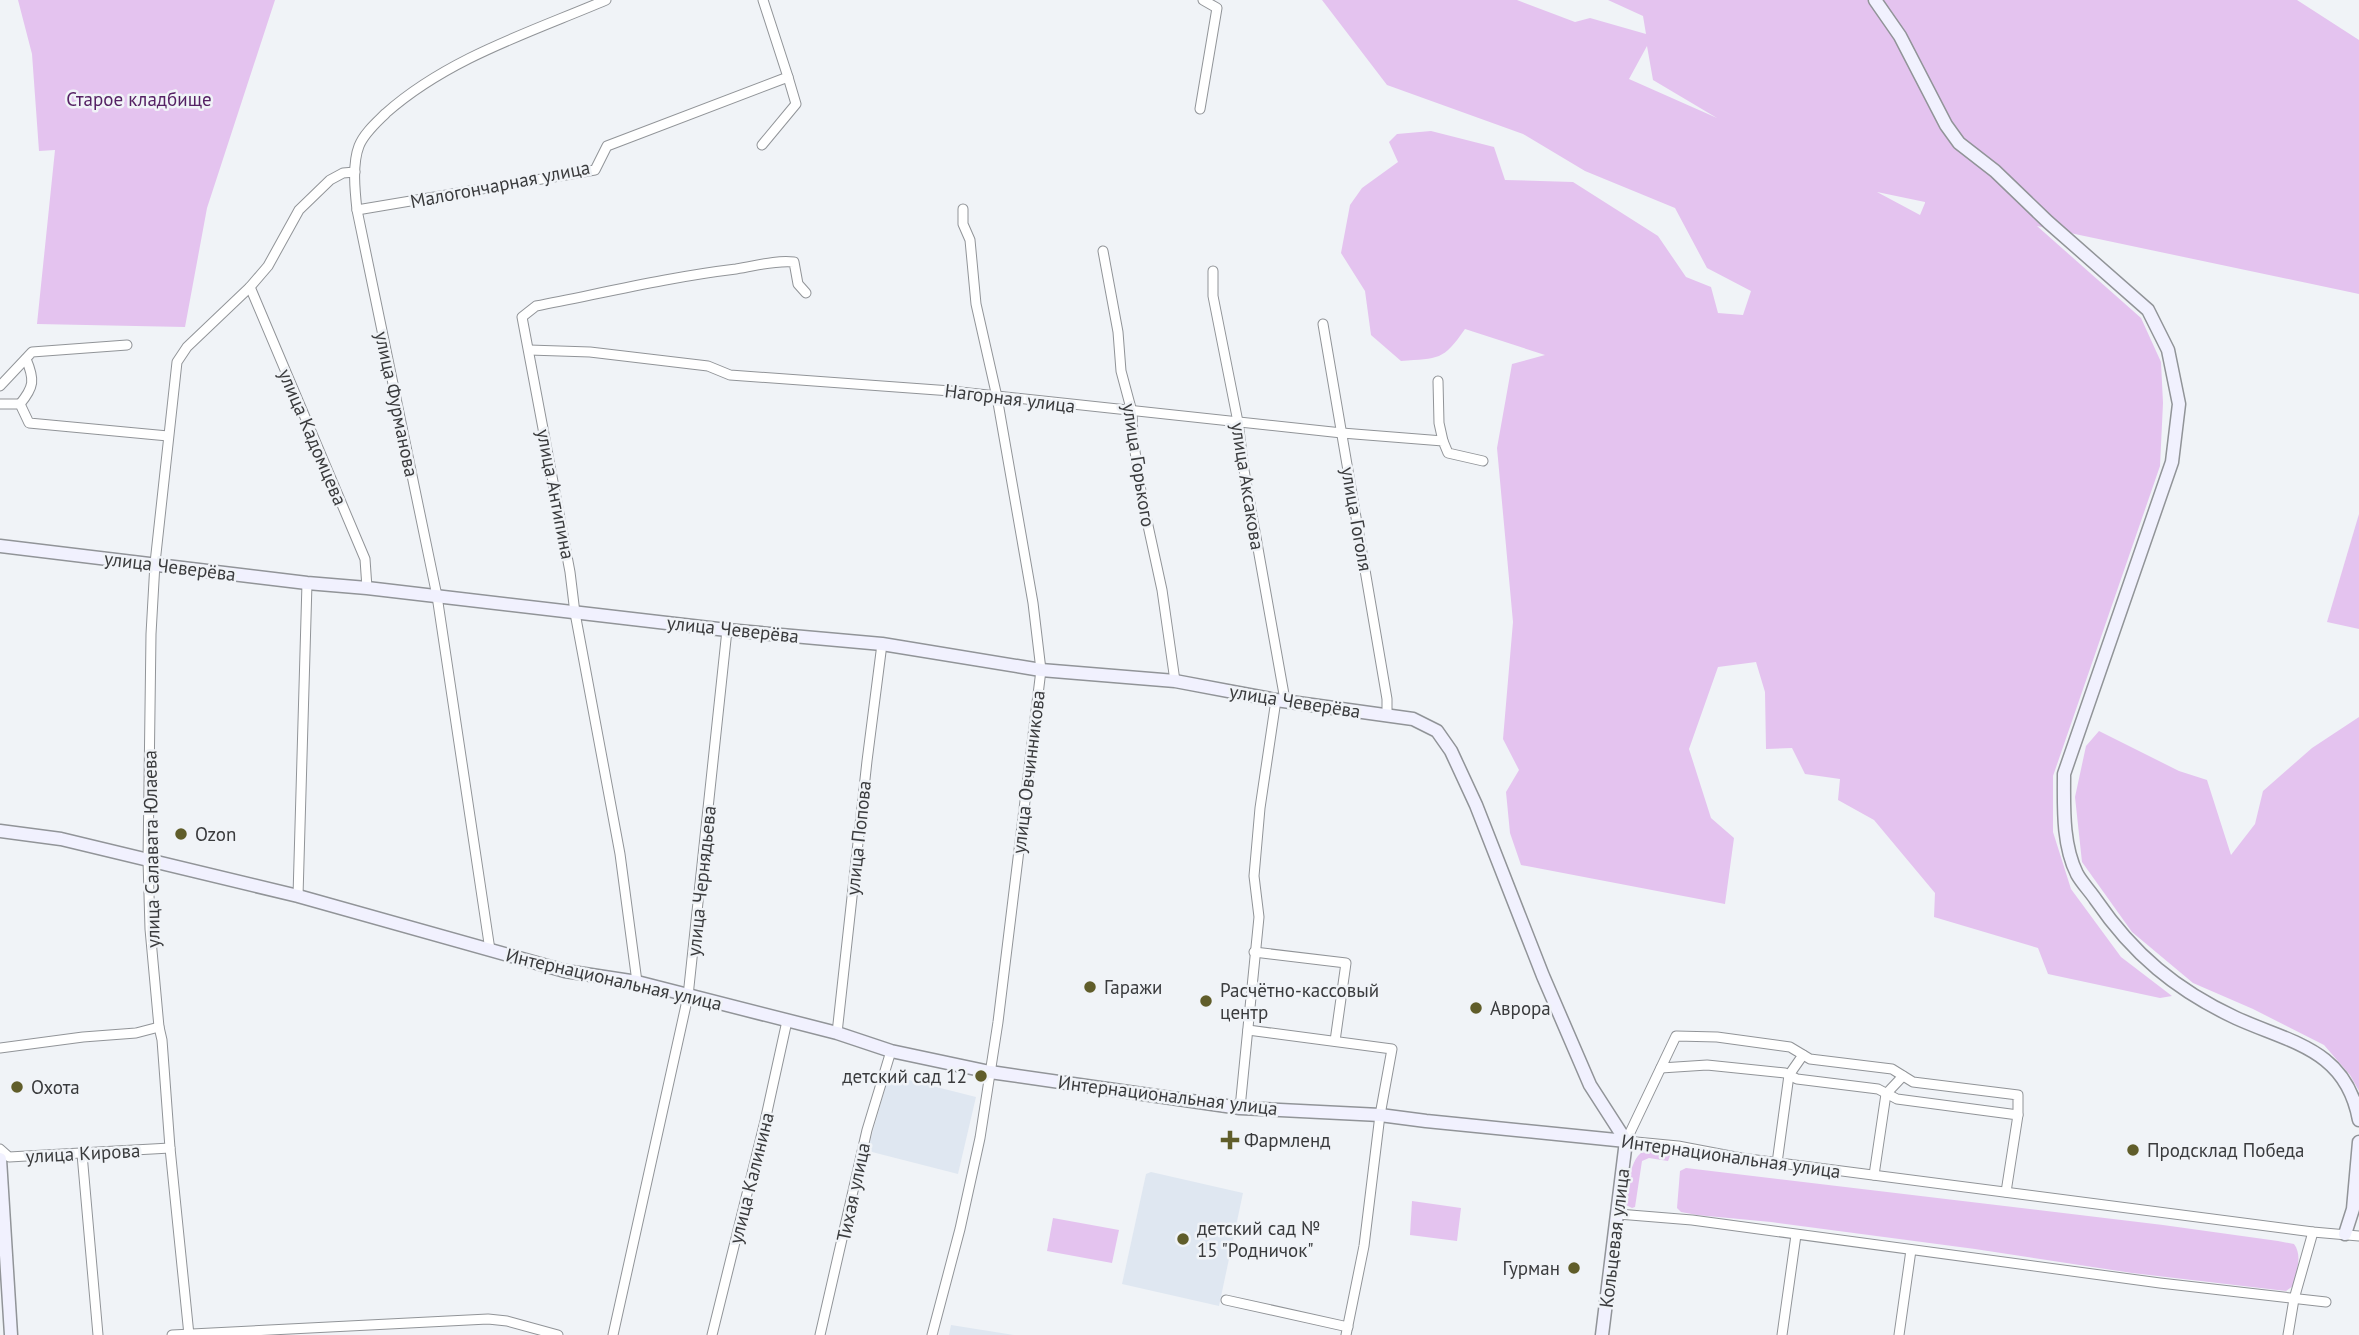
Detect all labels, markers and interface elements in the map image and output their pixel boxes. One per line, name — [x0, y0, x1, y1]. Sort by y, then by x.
park label: Старое кладбище — [66, 87, 212, 111]
street label: Малогончарная улица — [408, 155, 592, 213]
street label: улица Фурманова — [370, 329, 424, 479]
street label: улица Кадомцева — [273, 365, 353, 509]
street label: Нагорная улица — [943, 378, 1077, 418]
street label: улица Горького — [1117, 401, 1161, 529]
street label: улица Аксакова — [1226, 421, 1270, 551]
street label: улица Антипина — [532, 427, 580, 561]
street label: улица Гоголя — [1336, 465, 1378, 573]
street label: улица Чеверёва — [103, 546, 237, 586]
street label: улица Чеверёва — [666, 610, 800, 648]
street label: улица Чеверёва — [1228, 679, 1362, 723]
street label: улица Овчинникова — [1006, 689, 1050, 855]
street label: улица Салавата Юлаева — [137, 750, 165, 948]
street label: улица Попова — [840, 779, 876, 897]
street label: улица Чернядьева — [681, 804, 721, 958]
place label: Ozon — [195, 822, 236, 846]
marker: Ozon — [173, 826, 189, 842]
street label: Интернациональная улица — [504, 942, 724, 1016]
place label: Гаражи — [1104, 975, 1162, 999]
place label: Расчётно-кассовый центр — [1220, 978, 1379, 1024]
marker: Гаражи — [1082, 979, 1098, 995]
marker: Расчётно-кассовый центр — [1198, 993, 1214, 1009]
place label: Аврора — [1490, 996, 1551, 1020]
marker: Аврора — [1468, 1000, 1484, 1016]
place label: детский сад 12 — [842, 1064, 967, 1088]
marker: детский сад 12 — [973, 1068, 989, 1084]
street label: Интернациональная улица — [1057, 1070, 1279, 1120]
place label: Охота — [31, 1075, 80, 1099]
marker: Охота — [9, 1079, 25, 1095]
street label: улица Калинина — [723, 1110, 779, 1246]
place label: Фармленд — [1244, 1128, 1331, 1152]
street label: Интернациональная улица — [1620, 1129, 1842, 1183]
marker: Фармленд — [1222, 1132, 1238, 1148]
street label: улица Кирова — [25, 1138, 141, 1168]
place label: Продсклад Победа — [2147, 1138, 2305, 1162]
street label: Тихая улица — [831, 1140, 875, 1244]
marker: Продсклад Победа — [2125, 1142, 2141, 1158]
street label: Кольцевая улица — [1594, 1167, 1634, 1309]
place label: детский сад № 15 "Родничок" — [1197, 1216, 1320, 1262]
marker: детский сад № 15 "Родничок" — [1175, 1231, 1191, 1247]
place label: Гурман — [1503, 1256, 1560, 1280]
marker: Гурман — [1566, 1260, 1582, 1276]

